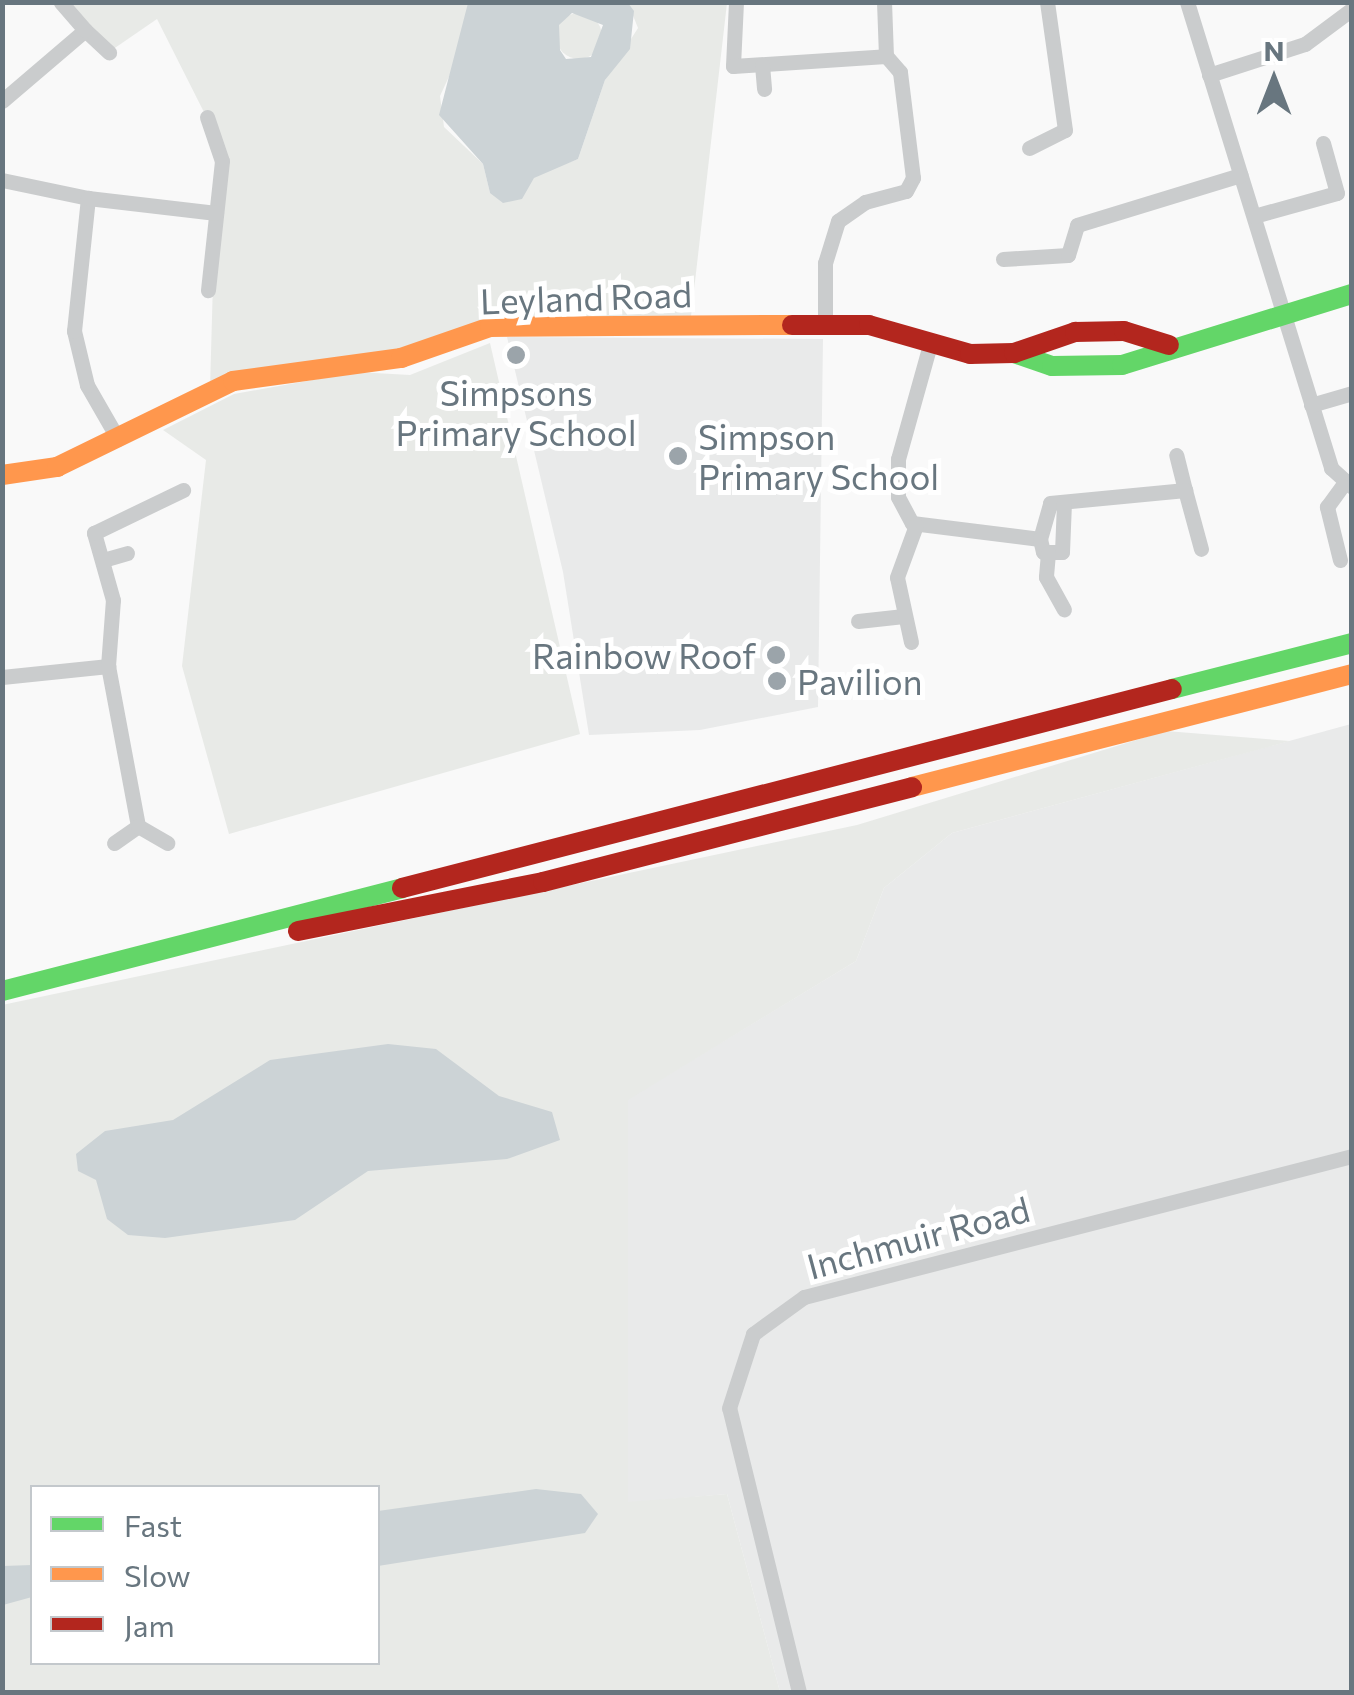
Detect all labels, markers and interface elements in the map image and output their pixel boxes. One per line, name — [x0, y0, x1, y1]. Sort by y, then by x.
north arrow — [1224, 30, 1324, 130]
text: N — [1264, 33, 1285, 67]
street label: Leyland Road — [479, 272, 693, 322]
marker: Simpsons Primary School — [505, 344, 527, 366]
place label: Simpsons Primary School — [395, 371, 637, 453]
place label: Simpson Primary School — [698, 415, 939, 497]
marker: Simpson Primary School — [667, 445, 689, 467]
place label: Rainbow Roof — [532, 634, 756, 676]
marker: Rainbow Roof — [765, 644, 787, 666]
place label: Pavilion — [797, 660, 923, 702]
marker: Pavilion — [766, 670, 788, 692]
street label: Inchmuir Road — [802, 1187, 1034, 1287]
legend — [30, 1485, 380, 1665]
text: Fast — [124, 1506, 182, 1543]
text: Slow — [124, 1556, 191, 1593]
text: Jam — [124, 1606, 175, 1643]

